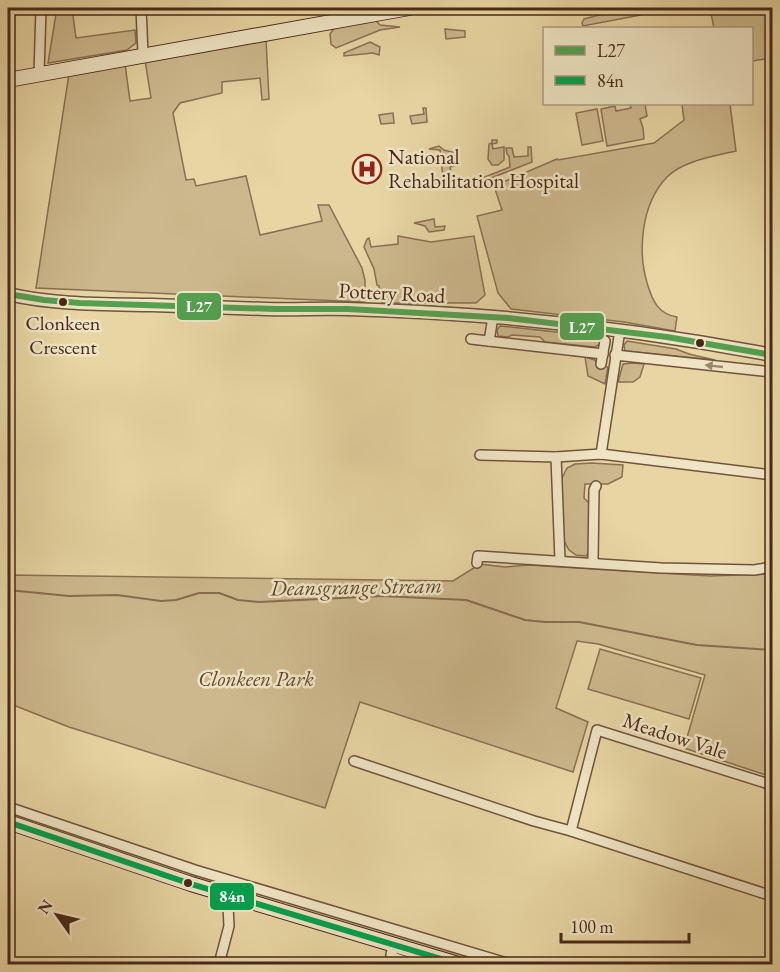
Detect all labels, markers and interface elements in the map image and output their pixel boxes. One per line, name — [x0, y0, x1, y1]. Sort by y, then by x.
legend — [543, 27, 753, 105]
text: L27 — [597, 39, 625, 62]
text: 84n — [597, 69, 624, 92]
place label: National Rehabilitation Hospital — [388, 143, 579, 194]
hospital icon: National Rehabilitation Hospital — [351, 153, 383, 185]
street label: Pottery Road — [338, 276, 446, 309]
line badge: L27 — [176, 292, 222, 321]
marker: Clonkeen Crescent — [57, 296, 69, 308]
text: L27 — [186, 296, 213, 317]
place label: Clonkeen Crescent — [26, 310, 101, 360]
line badge: L27 — [559, 312, 605, 341]
text: L27 — [569, 317, 596, 338]
unlabelled marker — [694, 337, 706, 349]
one-way arrow — [705, 361, 724, 370]
water label: Deansgrange Stream — [269, 571, 442, 603]
park label: Clonkeen Park — [198, 665, 314, 692]
street label: Meadow Vale — [620, 706, 731, 765]
unlabelled marker — [182, 877, 194, 889]
line badge: 84n — [209, 882, 255, 911]
north arrow — [27, 885, 87, 945]
text: 84n — [219, 886, 245, 907]
text: N — [33, 896, 57, 918]
scale bar — [561, 906, 688, 944]
text: 100 m — [570, 915, 614, 938]

